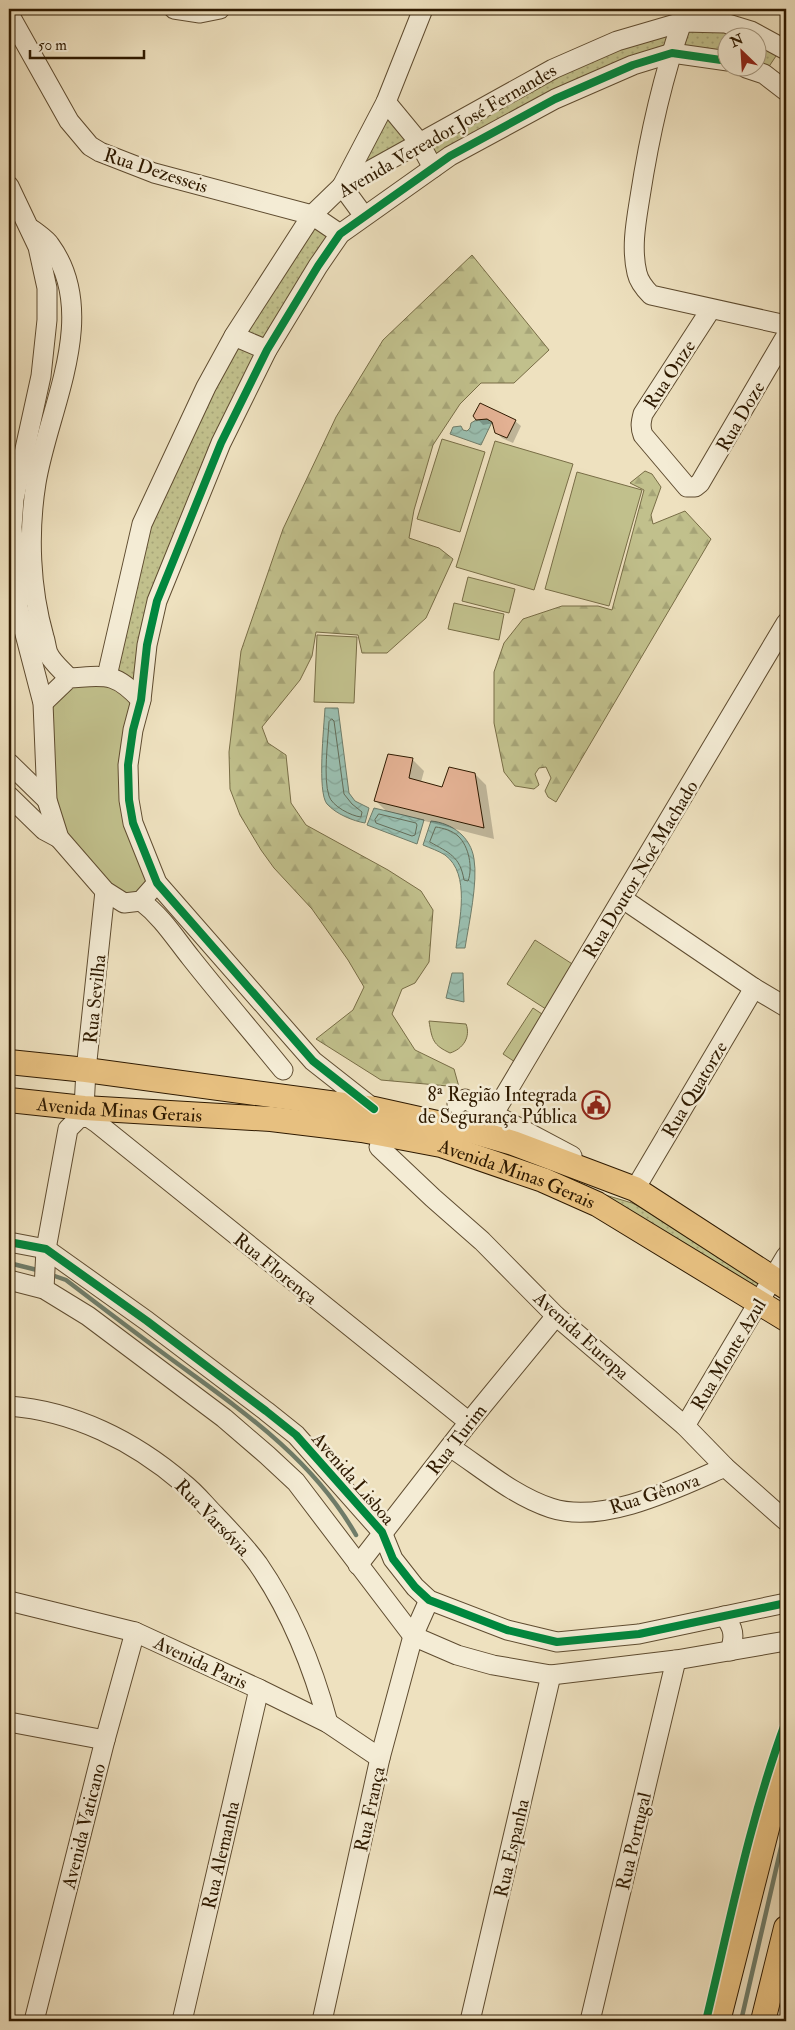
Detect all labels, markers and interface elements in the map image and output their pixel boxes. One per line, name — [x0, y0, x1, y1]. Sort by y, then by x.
scale bar — [30, 28, 144, 60]
north arrow — [718, 28, 768, 78]
text: N — [727, 30, 746, 51]
text: 50 m — [38, 36, 67, 55]
street label: Avenida Vereador José Fernandes — [333, 58, 561, 204]
street label: Rua Dezesseis — [101, 143, 211, 199]
street label: Rua Onze — [639, 335, 701, 414]
street label: Rua Doze — [711, 377, 770, 456]
street label: Rua Doutor Noé Machado — [578, 776, 704, 963]
street label: Rua Sevilha — [78, 953, 112, 1045]
street label: Rua Quatorze — [657, 1037, 733, 1142]
place label: 8ª Região Integrada de Segurança Pública — [418, 1083, 577, 1129]
public building icon: 8ª Região Integrada de Segurança Pública — [581, 1090, 611, 1120]
street label: Avenida Minas Gerais — [35, 1092, 203, 1128]
street label: Avenida Minas Gerais — [434, 1134, 599, 1215]
street label: Rua Florença — [229, 1228, 322, 1310]
street label: Avenida Europa — [527, 1286, 634, 1386]
street label: Rua Monte Azul — [686, 1294, 772, 1415]
street label: Rua Turim — [422, 1399, 492, 1480]
street label: Avenida Lisboa — [306, 1427, 400, 1530]
street label: Rua Gênova — [606, 1468, 703, 1520]
street label: Rua Varsóvia — [169, 1474, 255, 1562]
street label: Avenida Paris — [149, 1630, 251, 1695]
street label: Avenida Vaticano — [57, 1761, 111, 1893]
street label: Rua França — [349, 1764, 391, 1854]
street label: Rua Portugal — [611, 1790, 657, 1893]
street label: Rua Espanha — [489, 1797, 536, 1900]
street label: Rua Alemanha — [197, 1799, 245, 1912]

